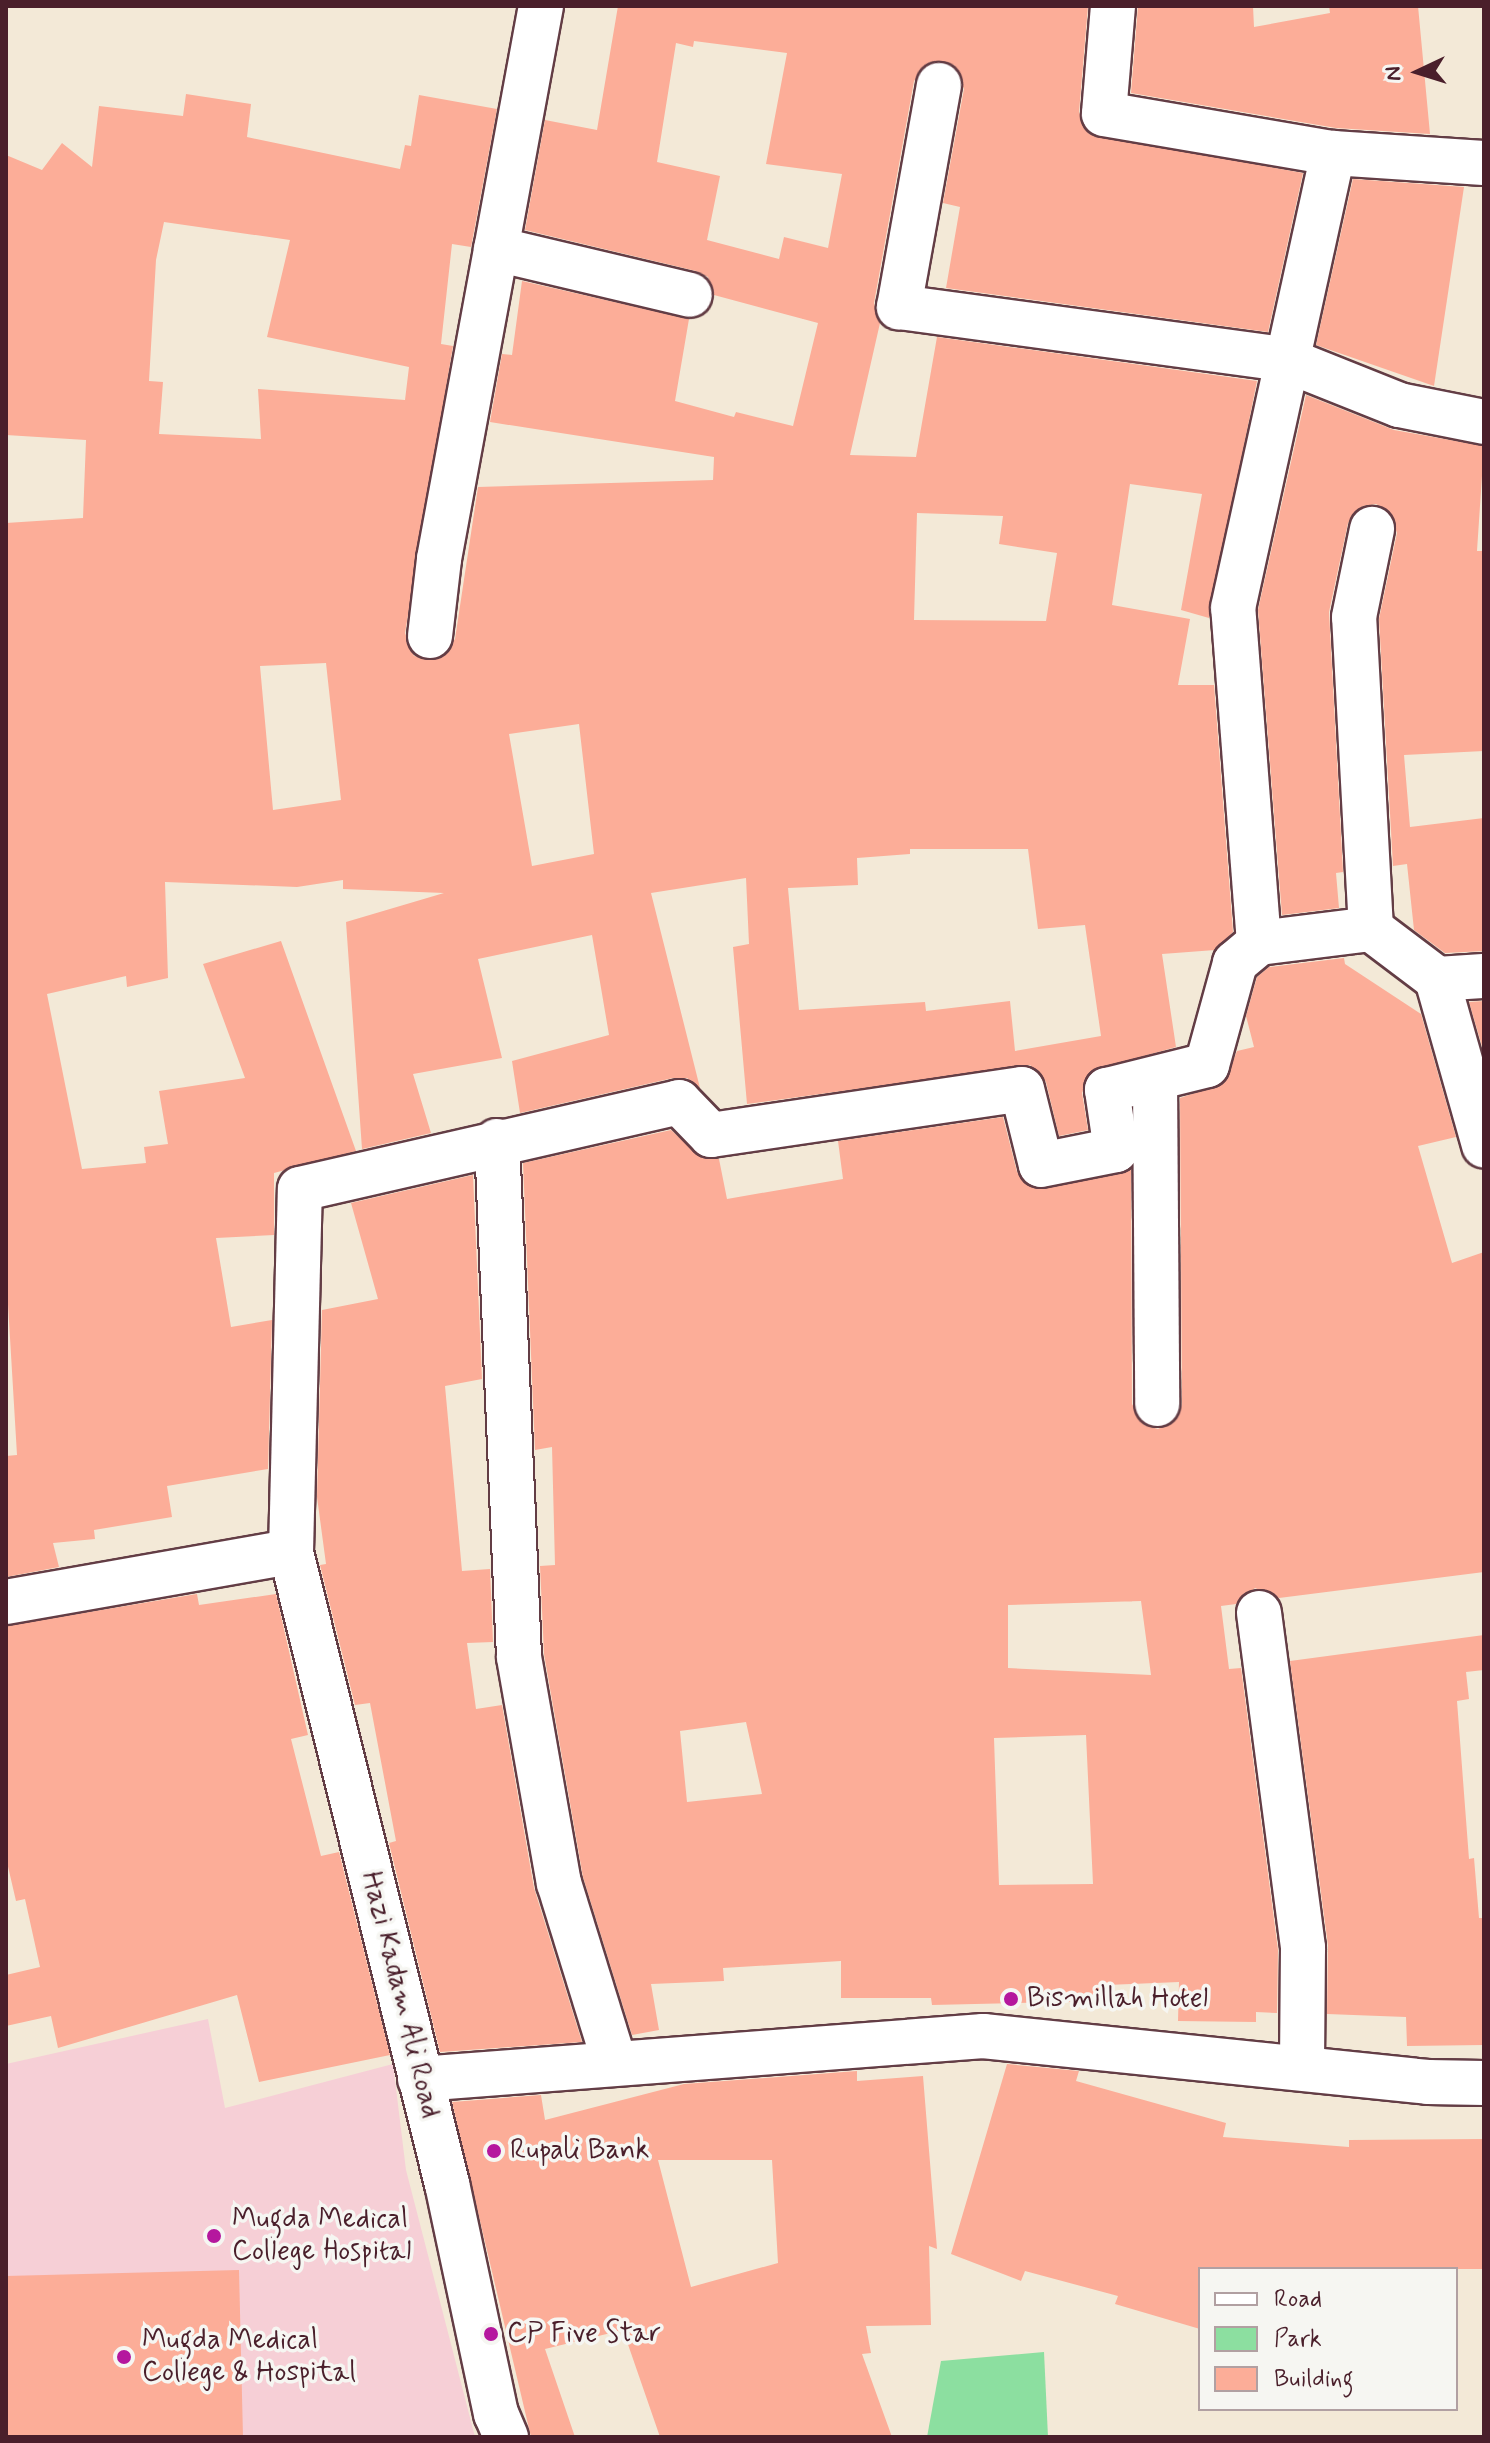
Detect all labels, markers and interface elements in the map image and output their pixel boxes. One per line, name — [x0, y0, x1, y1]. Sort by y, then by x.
north arrow — [1378, 32, 1458, 112]
text: N — [1380, 65, 1409, 82]
street label: Hazi Kadam Ali Road — [352, 1865, 448, 2125]
place label: Bismillah Hotel — [1027, 1982, 1208, 2016]
marker: Bismillah Hotel — [1002, 1990, 1020, 2008]
place label: Rupali Bank — [510, 2134, 649, 2168]
marker: Rupali Bank — [485, 2142, 503, 2160]
place label: Mugda Medical College Hospital — [232, 2203, 423, 2269]
marker: Mugda Medical College Hospital — [203, 2225, 225, 2247]
legend — [1198, 2267, 1458, 2411]
text: Road — [1274, 2284, 1322, 2315]
place label: CP Five Star — [507, 2317, 658, 2351]
place label: Mugda Medical College & Hospital — [142, 2324, 356, 2390]
text: Park — [1274, 2324, 1322, 2355]
marker: CP Five Star — [482, 2325, 500, 2343]
marker: Mugda Medical College & Hospital — [113, 2346, 135, 2368]
text: Building — [1274, 2364, 1354, 2395]

